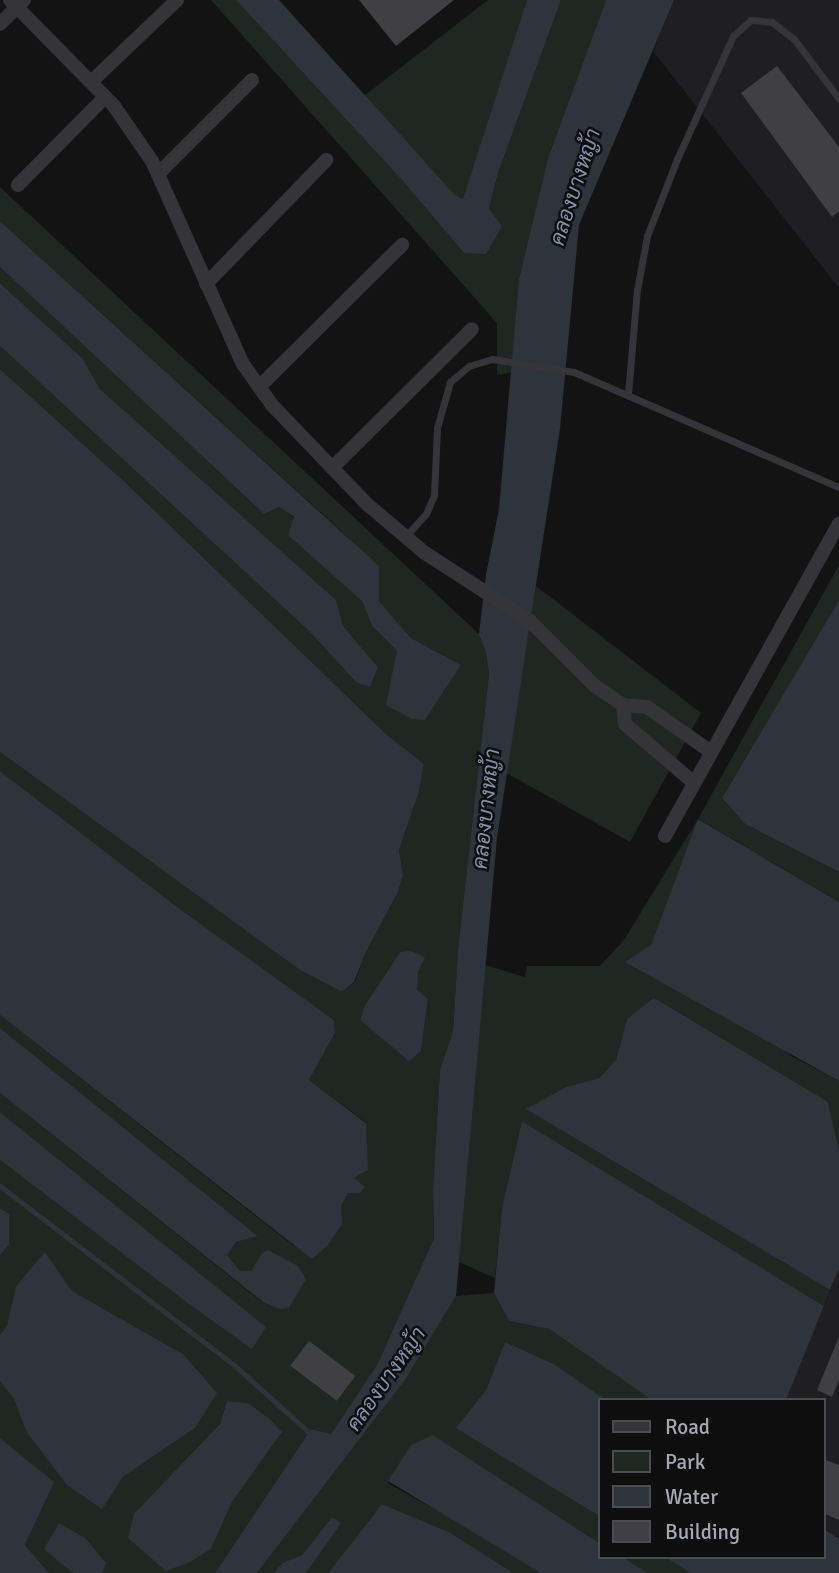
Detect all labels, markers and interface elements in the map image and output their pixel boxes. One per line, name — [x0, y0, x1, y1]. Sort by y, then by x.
water label: คลองบางหญ้า — [544, 126, 606, 248]
water label: คลองบางหญ้า — [467, 748, 505, 870]
water label: คลองบางหญ้า — [341, 1322, 431, 1436]
legend — [598, 1398, 825, 1559]
text: Road — [665, 1414, 710, 1440]
text: Park — [665, 1449, 705, 1475]
text: Water — [665, 1484, 718, 1510]
text: Building — [665, 1519, 740, 1545]

